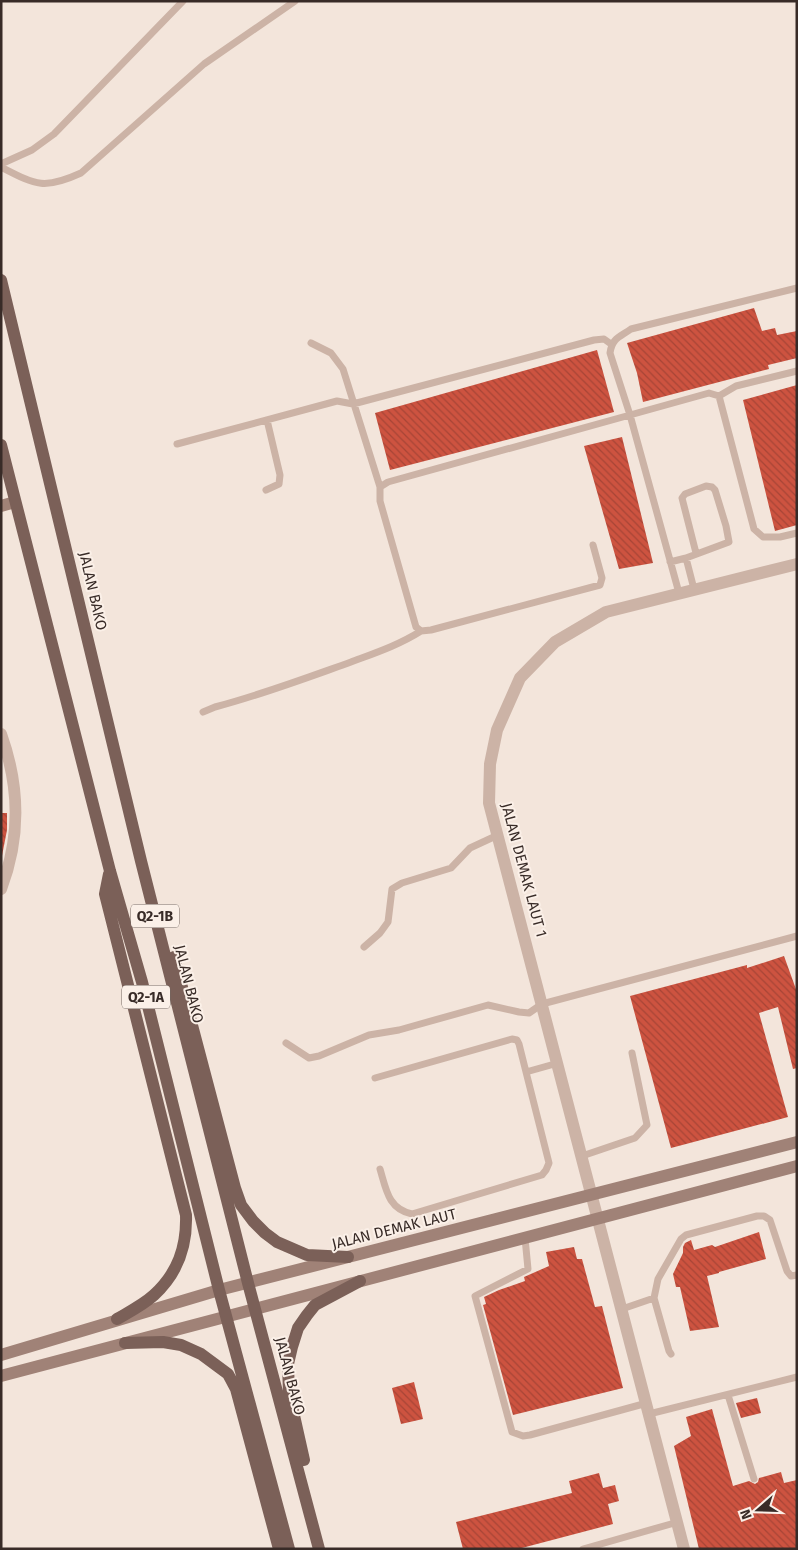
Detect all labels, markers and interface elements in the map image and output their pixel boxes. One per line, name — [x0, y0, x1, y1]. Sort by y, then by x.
street label: JALAN BAKO — [75, 550, 111, 632]
street label: JALAN DEMAK LAUT 1 — [497, 801, 551, 939]
road number: Q2-1B — [131, 904, 179, 928]
street label: JALAN BAKO — [171, 943, 207, 1025]
road number: Q2-1A — [122, 986, 170, 1009]
street label: JALAN DEMAK LAUT — [330, 1205, 458, 1253]
street label: JALAN BAKO — [271, 1335, 309, 1417]
north arrow — [733, 1485, 783, 1535]
text: N — [737, 1507, 756, 1522]

